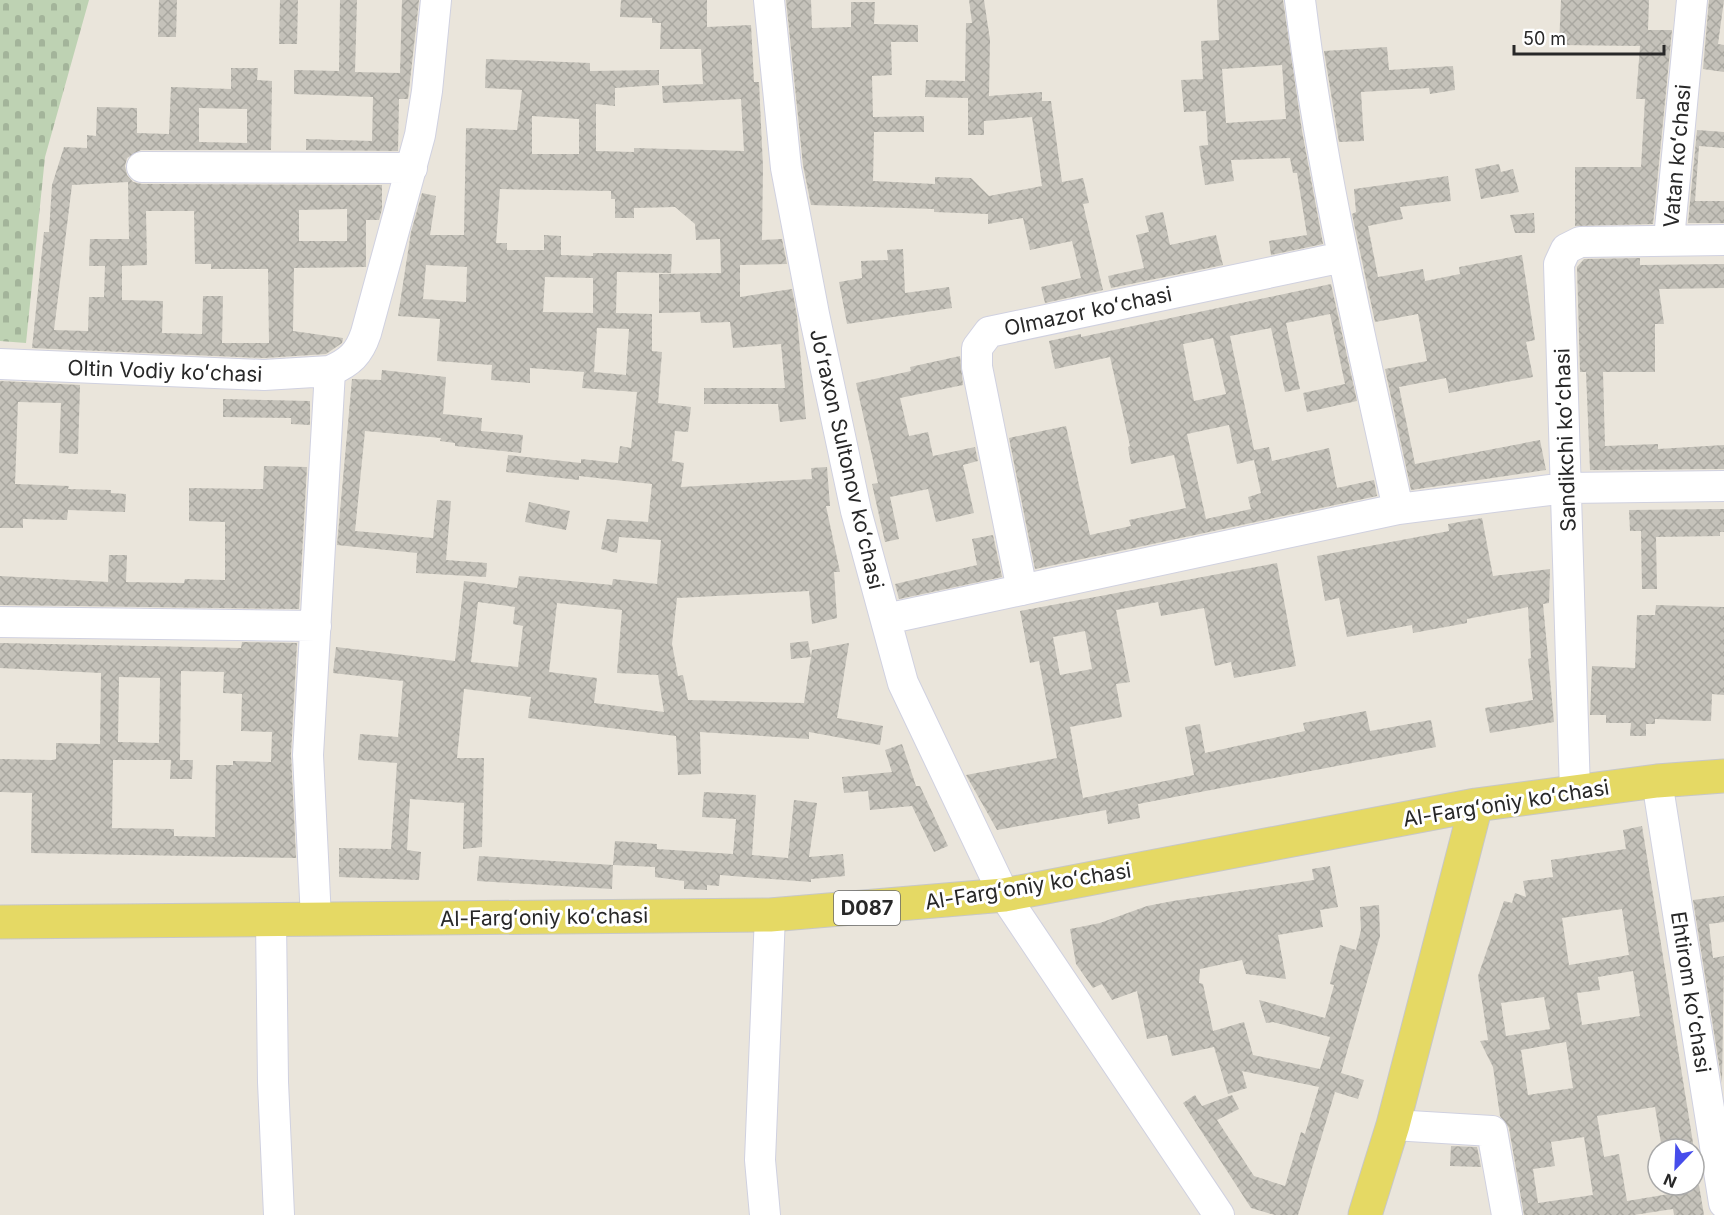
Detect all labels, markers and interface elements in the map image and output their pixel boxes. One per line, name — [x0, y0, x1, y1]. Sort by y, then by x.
scale bar — [1514, 18, 1664, 56]
text: 50 m — [1523, 28, 1566, 49]
street label: Vatan koʻchasi — [1658, 83, 1696, 229]
street label: Olmazor koʻchasi — [1002, 281, 1174, 341]
street label: Joʻraxon Sultonov koʻchasi — [805, 326, 889, 592]
street label: Sandikchi koʻchasi — [1549, 348, 1581, 532]
street label: Oltin Vodiy koʻchasi — [67, 355, 263, 387]
street label: Al-Fargʻoniy koʻchasi — [1401, 774, 1611, 832]
street label: Al-Fargʻoniy koʻchasi — [923, 857, 1133, 915]
road number: D087 — [834, 891, 900, 925]
street label: Al-Fargʻoniy koʻchasi — [440, 903, 648, 931]
street label: Ehtirom koʻchasi — [1666, 909, 1716, 1075]
north arrow — [1646, 1137, 1706, 1197]
text: N — [1661, 1169, 1680, 1192]

